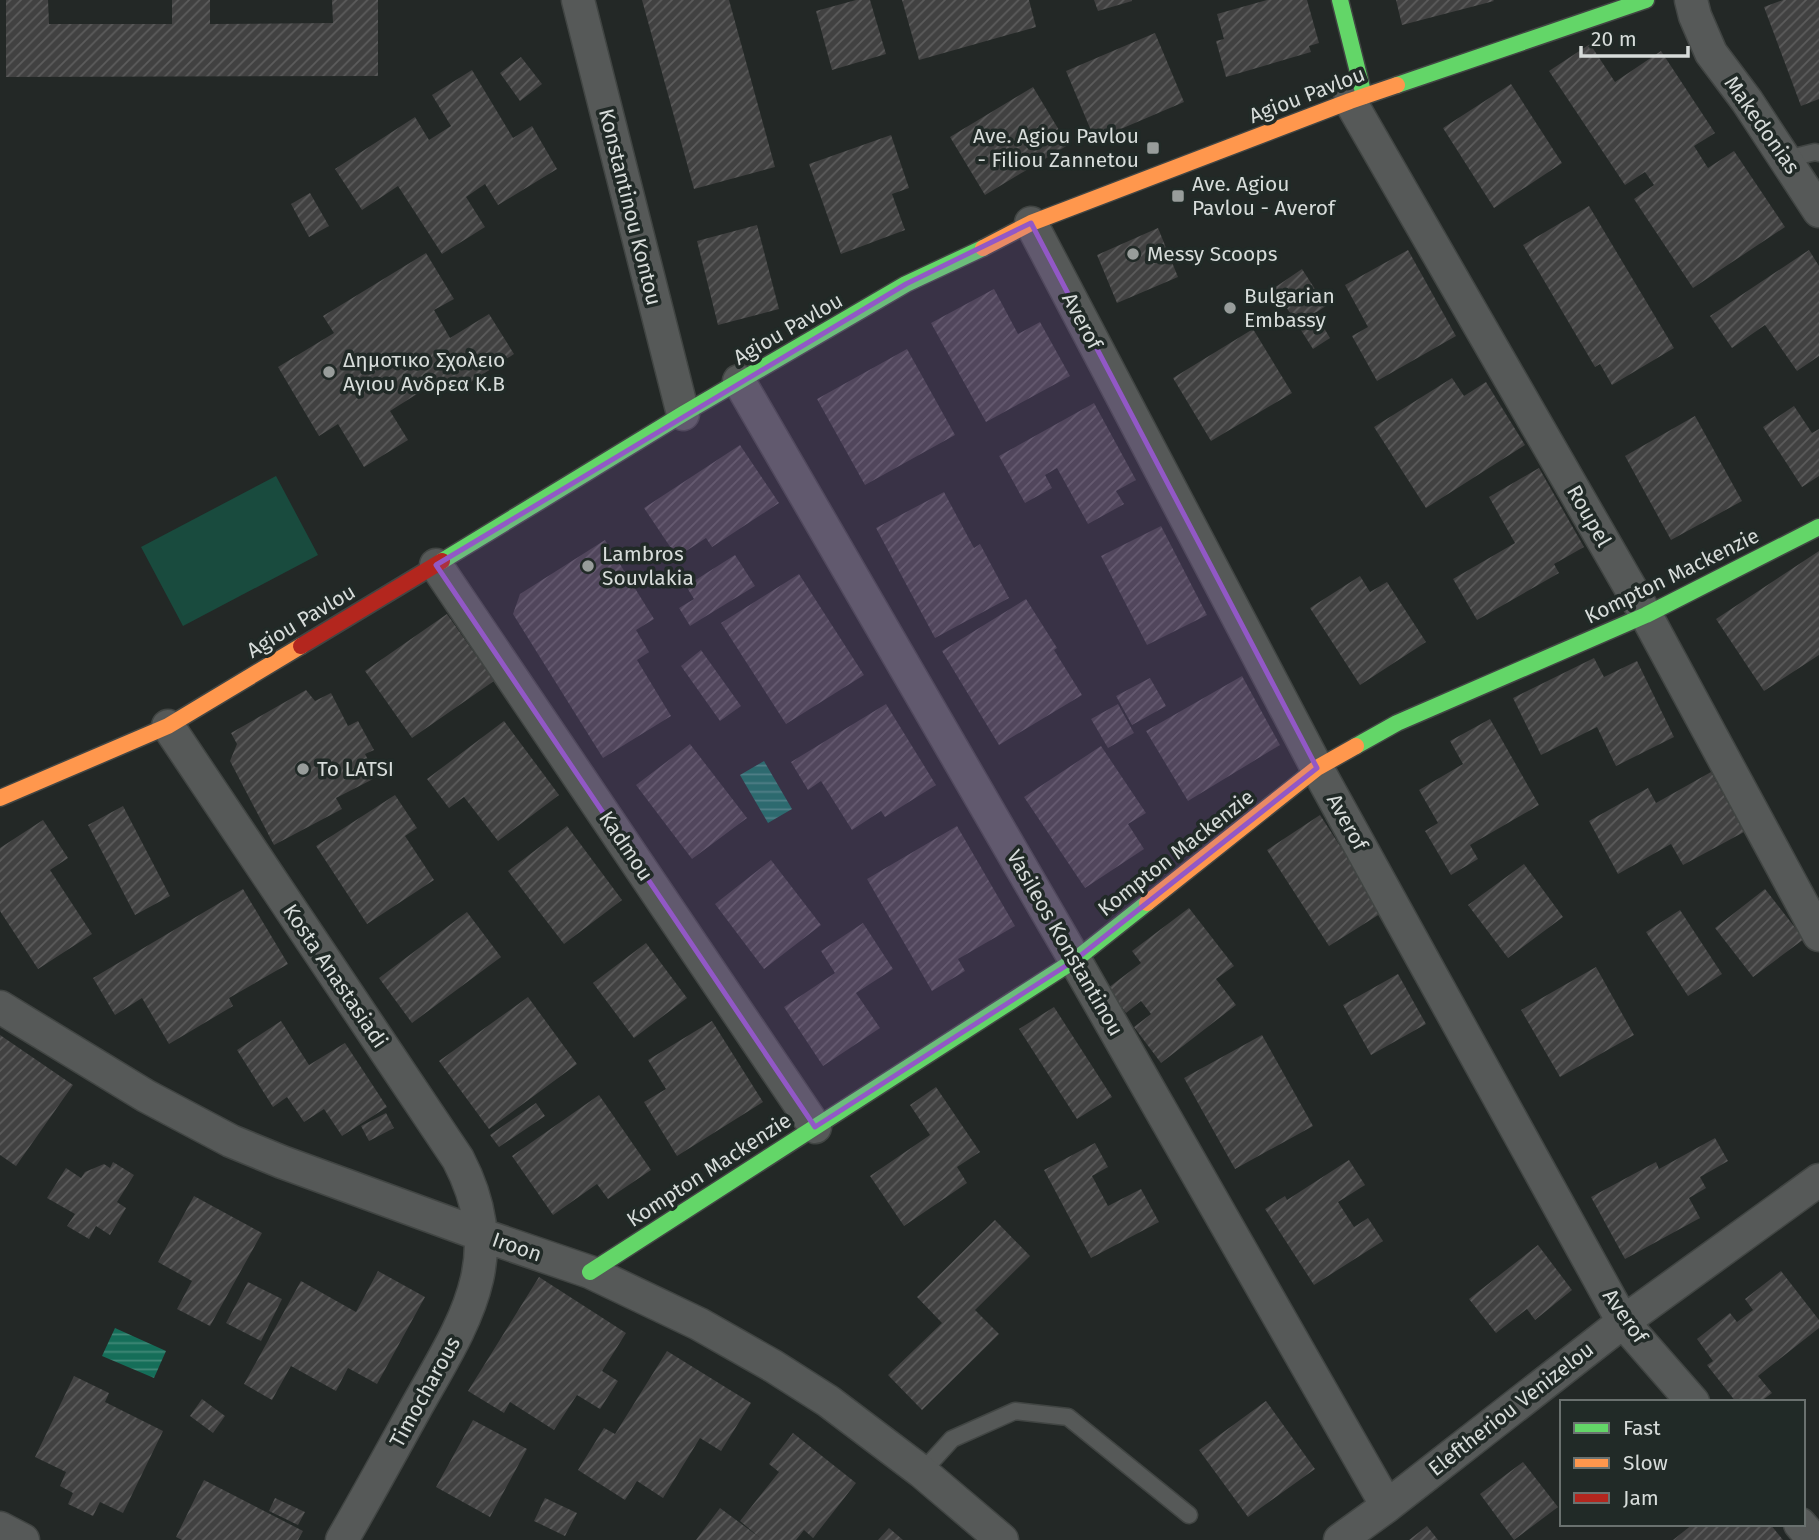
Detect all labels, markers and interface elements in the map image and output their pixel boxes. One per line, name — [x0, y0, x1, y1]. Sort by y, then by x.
scale bar — [1581, 14, 1688, 58]
text: 20 m — [1591, 26, 1637, 52]
street label: Agiou Pavlou — [1245, 61, 1369, 129]
street label: Makedonias — [1719, 71, 1805, 179]
street label: Konstantinou Kontou — [593, 106, 667, 308]
place label: Ave. Agiou Pavlou - Filiou Zannetou — [973, 123, 1139, 173]
marker: Ave. Agiou Pavlou - Filiou Zannetou — [1145, 140, 1161, 156]
place label: Ave. Agiou Pavlou - Averof — [1192, 171, 1337, 221]
marker: Ave. Agiou Pavlou - Averof — [1170, 188, 1186, 204]
place label: Messy Scoops — [1147, 241, 1278, 267]
marker: Messy Scoops — [1125, 246, 1141, 262]
place label: Bulgarian Embassy — [1244, 283, 1335, 333]
street label: Agiou Pavlou — [729, 287, 847, 371]
street label: Averof — [1056, 288, 1109, 356]
marker: Bulgarian Embassy — [1222, 300, 1238, 316]
place label: Δημοτικο Σχολειο Αγιου Ανδρεα Κ.Β — [343, 347, 505, 397]
marker: Δημοτικο Σχολειο Αγιου Ανδρεα Κ.Β — [321, 364, 337, 380]
street label: Roupel — [1561, 481, 1617, 551]
street label: Kompton Mackenzie — [1581, 522, 1763, 630]
place label: Lambros Souvlakia — [602, 541, 694, 591]
marker: Lambros Souvlakia — [580, 558, 596, 574]
street label: Agiou Pavlou — [242, 578, 360, 664]
place label: To LATSI — [317, 756, 394, 782]
marker: To LATSI — [295, 761, 311, 777]
street label: Kompton Mackenzie — [1093, 784, 1259, 922]
street label: Averof — [1321, 789, 1374, 856]
street label: Kadmou — [593, 806, 659, 886]
street label: Vasileos Konstantinou — [1001, 845, 1129, 1041]
street label: Kosta Anastasiadi — [277, 899, 393, 1053]
street label: Kompton Mackenzie — [622, 1107, 796, 1233]
street label: Iroon — [489, 1226, 545, 1268]
street label: Averof — [1597, 1284, 1654, 1350]
street label: Timocharous — [384, 1332, 466, 1452]
street label: Eleftheriou Venizelou — [1423, 1336, 1599, 1482]
legend — [1560, 1400, 1805, 1526]
text: Fast — [1623, 1415, 1661, 1441]
text: Slow — [1623, 1450, 1668, 1476]
text: Jam — [1623, 1485, 1659, 1511]

